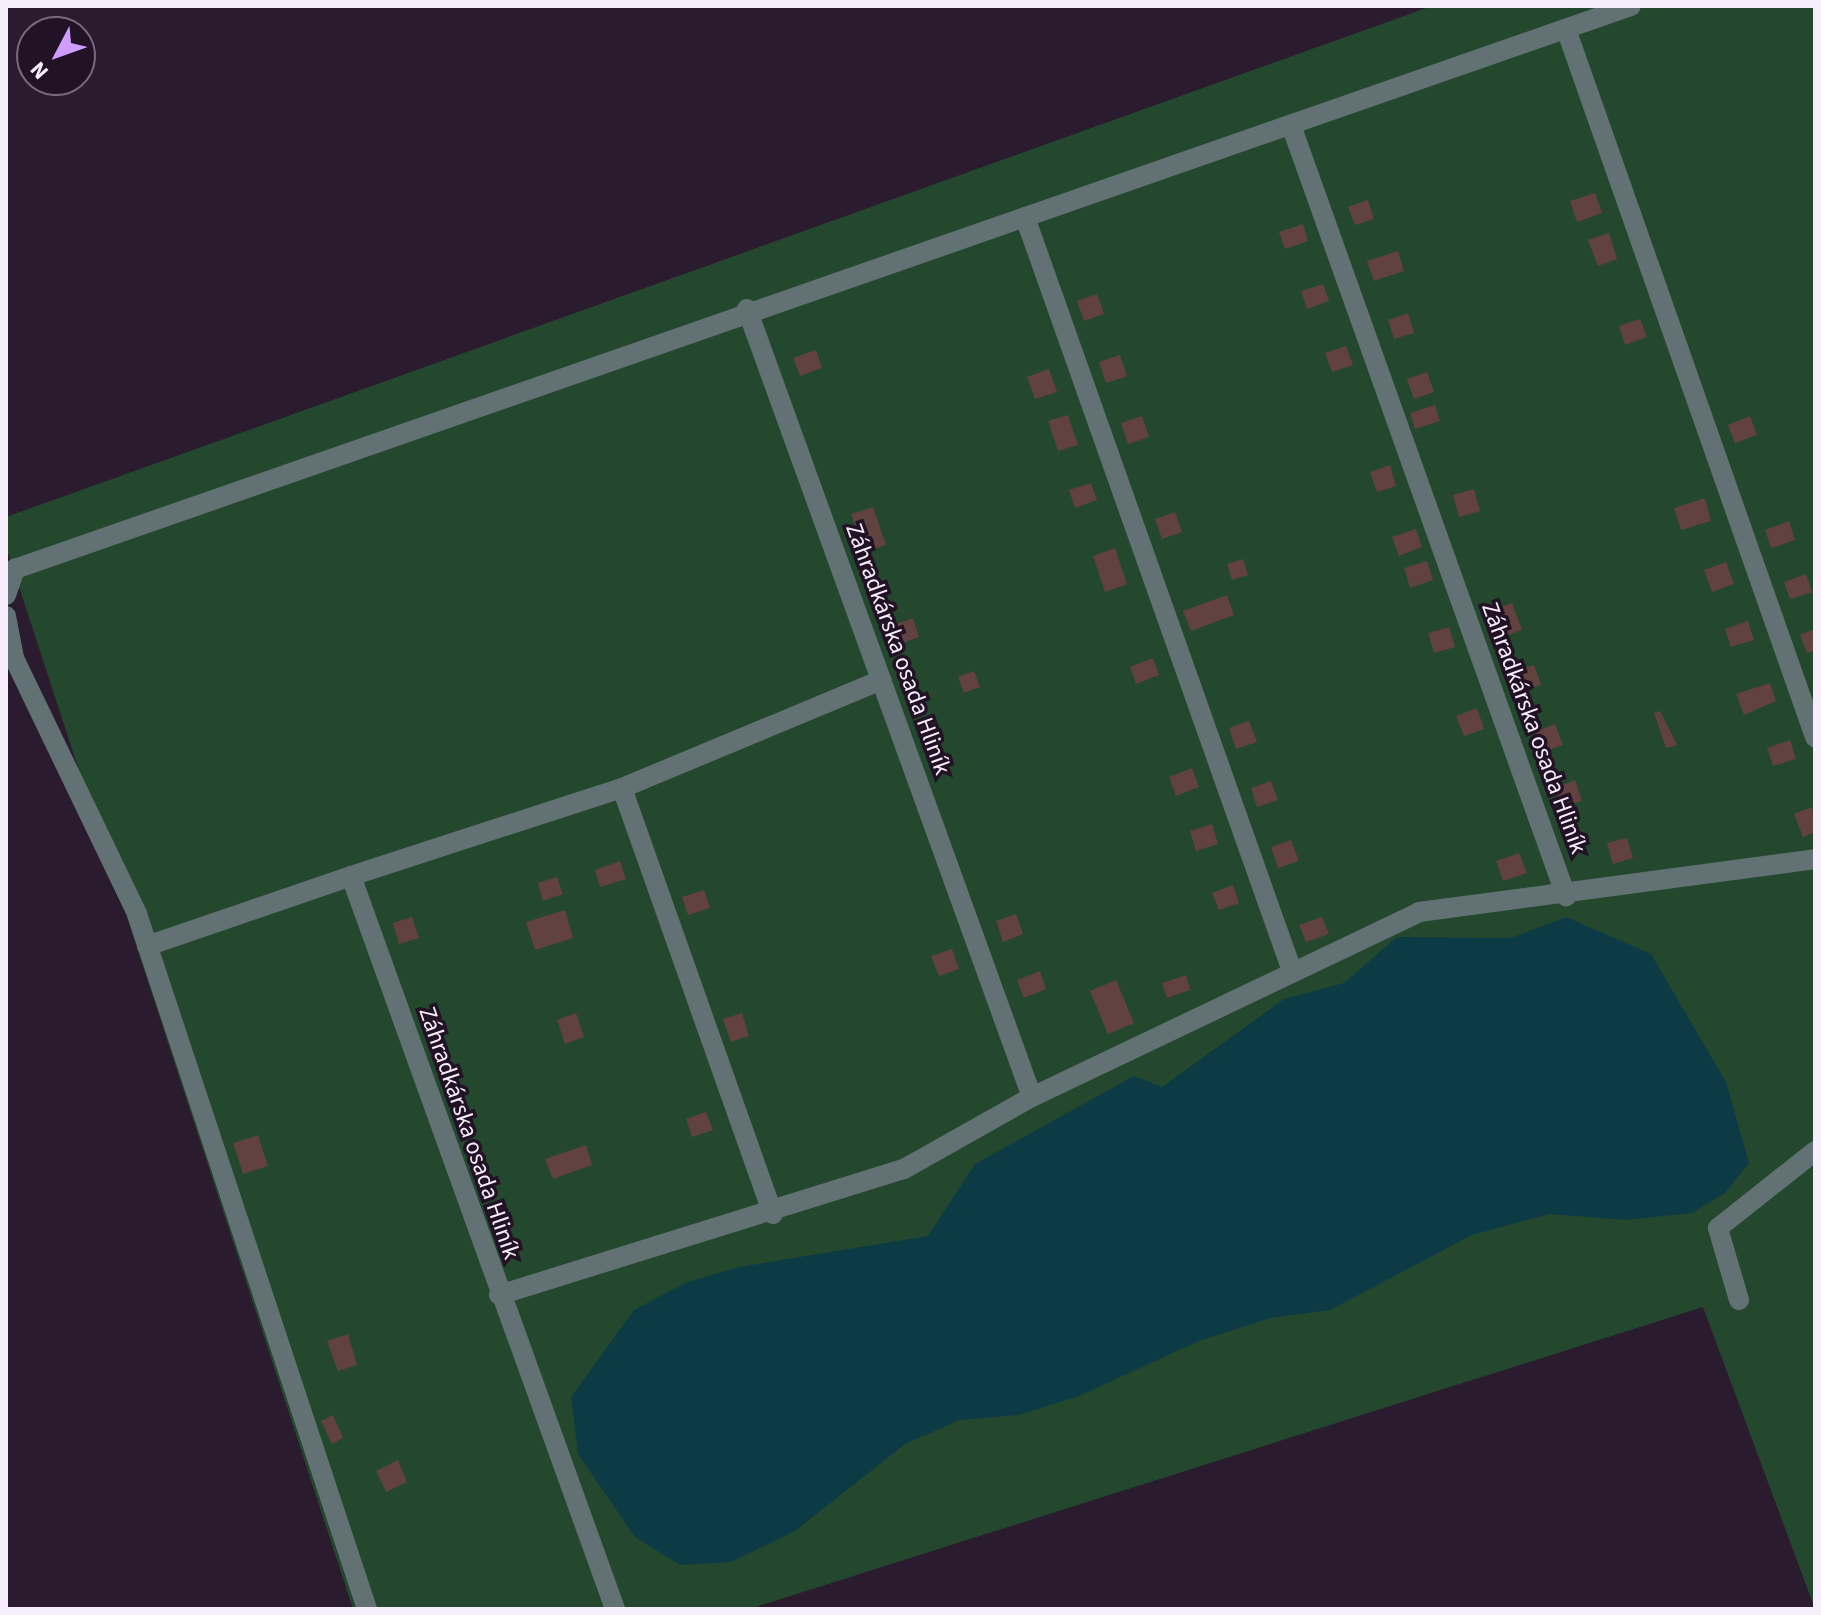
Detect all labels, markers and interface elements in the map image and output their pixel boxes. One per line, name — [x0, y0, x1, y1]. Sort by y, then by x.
north arrow — [16, 16, 96, 96]
text: N — [23, 54, 56, 86]
street label: Záhradkárska osada Hliník — [839, 519, 957, 779]
street label: Záhradkárska osada Hliník — [1475, 598, 1593, 858]
street label: Záhradkárska osada Hliník — [412, 1003, 526, 1263]

